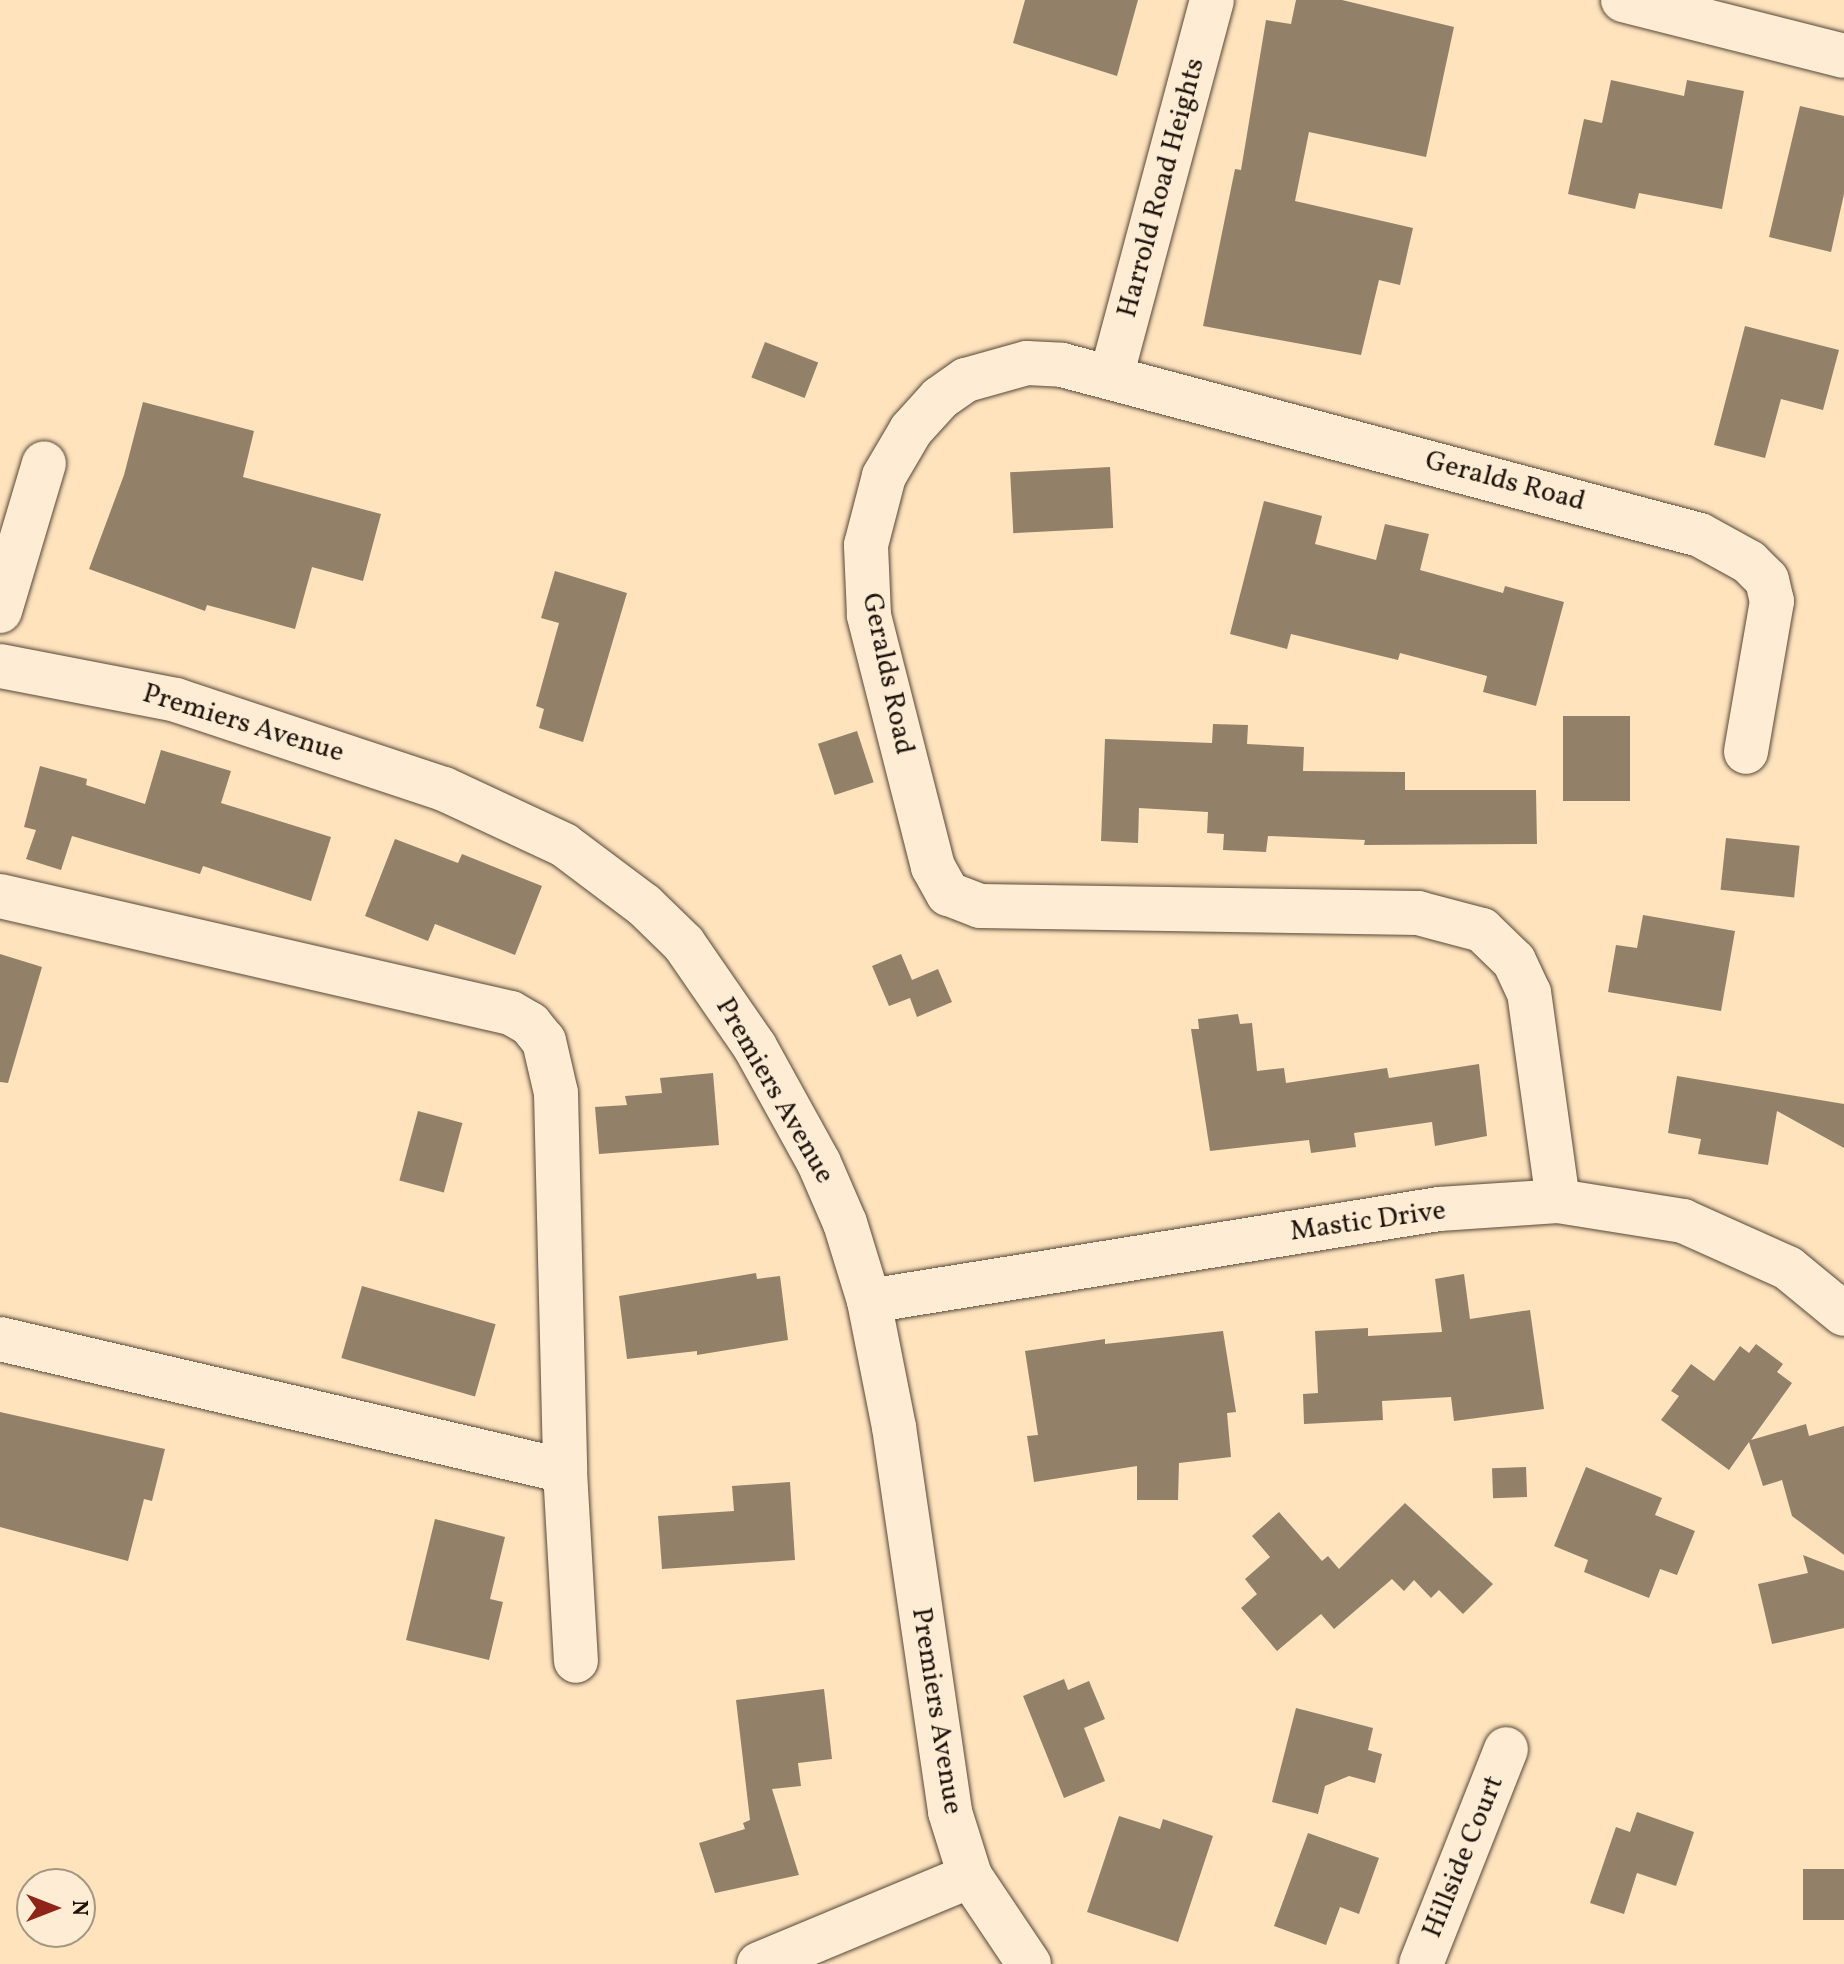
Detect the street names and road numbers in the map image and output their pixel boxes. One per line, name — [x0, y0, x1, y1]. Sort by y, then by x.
street label: Harrold Road Heights — [1111, 55, 1213, 321]
street label: Geralds Road — [1421, 444, 1589, 520]
street label: Geralds Road — [853, 590, 921, 758]
street label: Premiers Avenue — [138, 677, 348, 771]
street label: Premiers Avenue — [707, 992, 841, 1190]
street label: Mastic Drive — [1288, 1194, 1448, 1250]
street label: Premiers Avenue — [903, 1605, 969, 1817]
street label: Hillside Court — [1416, 1771, 1512, 1943]

